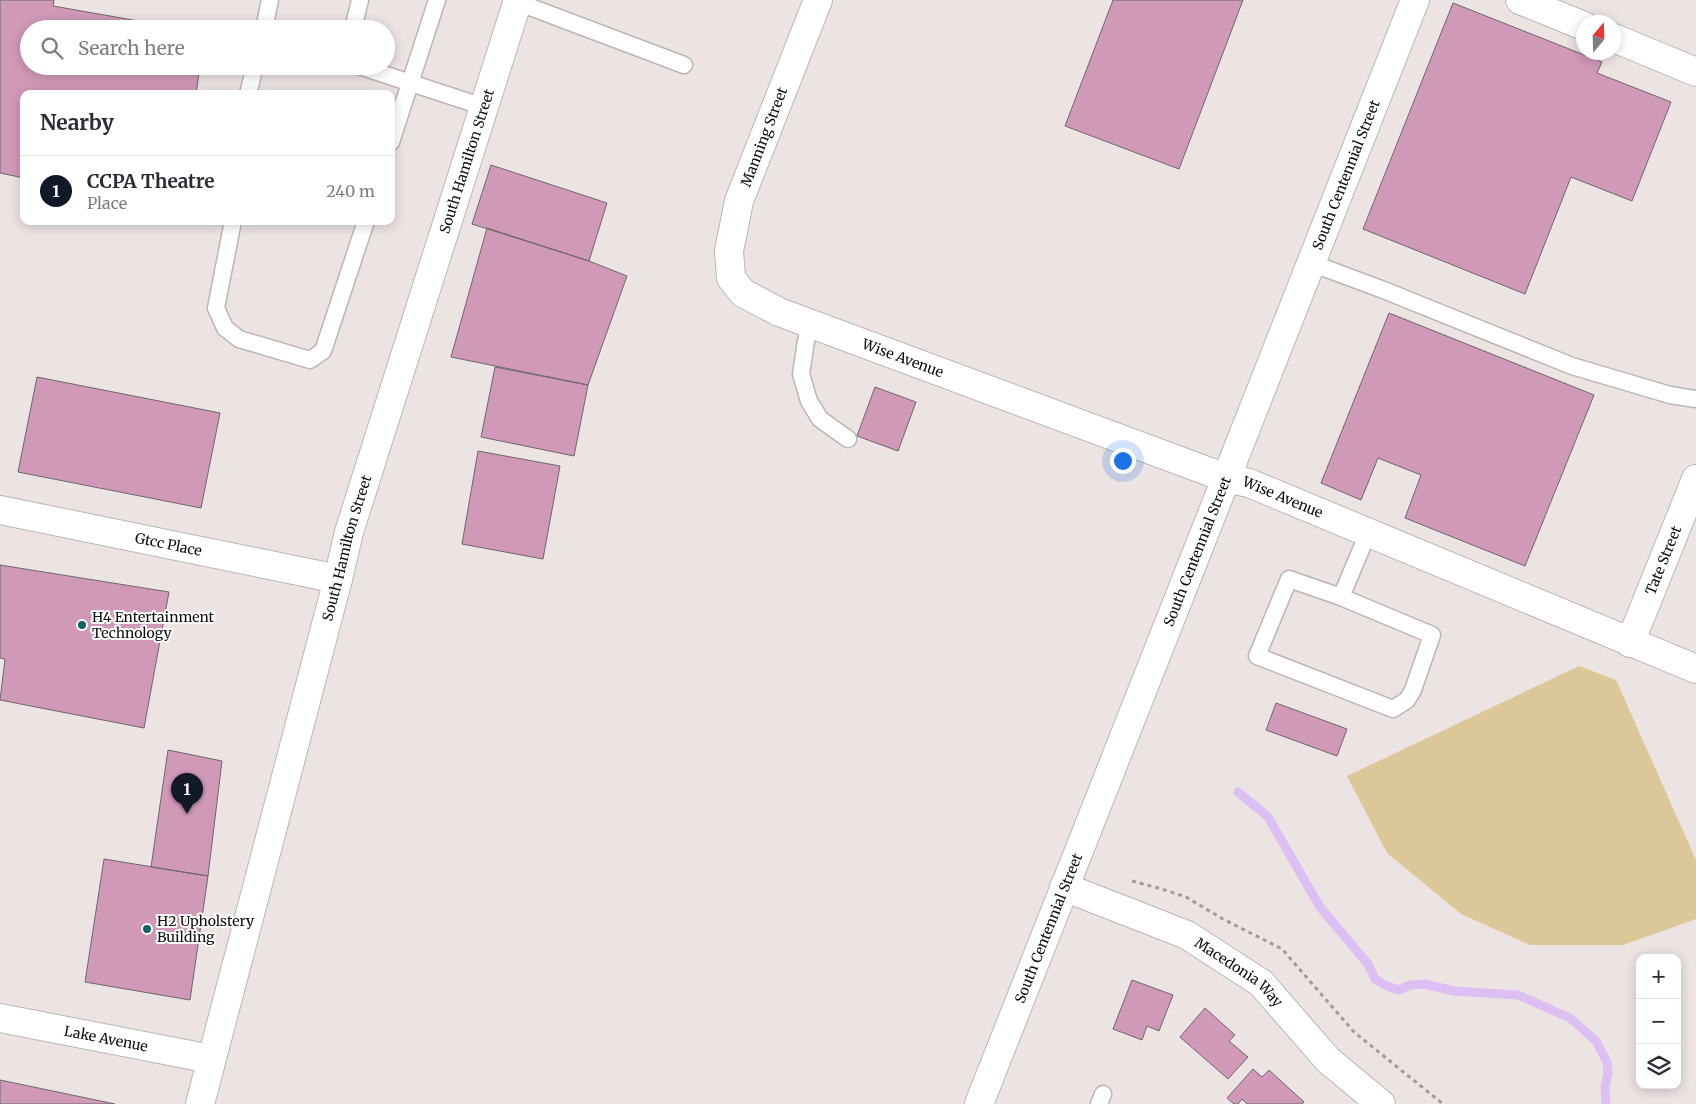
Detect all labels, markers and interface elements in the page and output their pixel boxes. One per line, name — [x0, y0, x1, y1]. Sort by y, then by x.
north arrow — [1576, 15, 1621, 60]
search box — [20, 20, 395, 75]
icon: search — [38, 34, 66, 62]
text: Search here — [78, 36, 185, 60]
street label: Manning Street — [737, 84, 791, 189]
street label: South Hamilton Street — [435, 86, 498, 236]
street label: South Centennial Street — [1308, 97, 1384, 252]
text: Nearby — [40, 109, 114, 136]
text: CCPA Theatre — [87, 169, 215, 193]
text: 1 — [52, 181, 60, 201]
text: 240 m — [326, 181, 375, 201]
text: Place — [87, 193, 127, 213]
street label: Wise Avenue — [859, 334, 946, 381]
your location — [1110, 448, 1136, 474]
street label: South Hamilton Street — [318, 472, 376, 623]
street label: Wise Avenue — [1239, 472, 1326, 522]
street label: South Centennial Street — [1160, 473, 1235, 629]
street label: Tate Street — [1641, 523, 1685, 598]
street label: Gtcc Place — [134, 529, 203, 560]
place label: H4 Entertainment Technology — [92, 608, 215, 642]
marker: H4 Entertainment Technology — [76, 619, 88, 631]
pin: 1 — [171, 773, 203, 814]
street label: South Centennial Street — [1011, 850, 1086, 1006]
place label: H2 Upholstery Building — [157, 912, 255, 946]
marker: H2 Upholstery Building — [141, 923, 153, 935]
street label: Macedonia Way — [1191, 933, 1287, 1011]
map controls — [1636, 954, 1681, 1089]
button: + — [1636, 954, 1681, 999]
button: − — [1636, 999, 1681, 1044]
street label: Lake Avenue — [63, 1022, 149, 1056]
button: layers — [1636, 1044, 1681, 1089]

